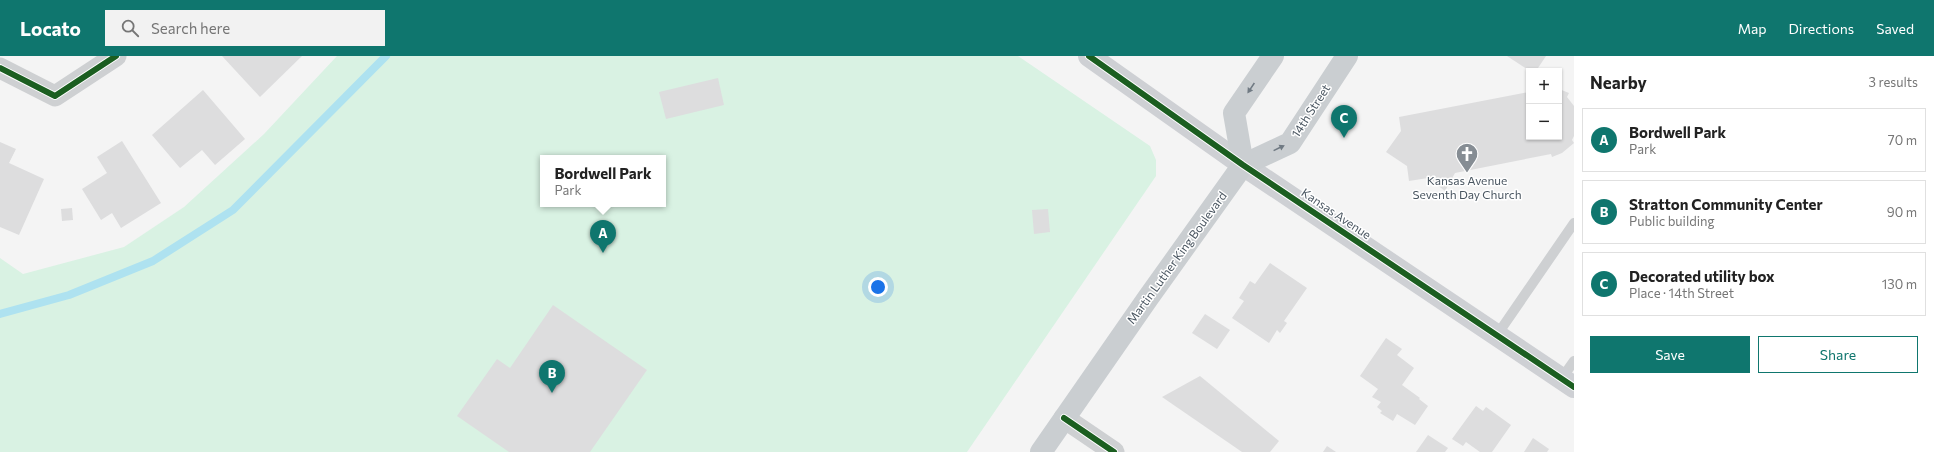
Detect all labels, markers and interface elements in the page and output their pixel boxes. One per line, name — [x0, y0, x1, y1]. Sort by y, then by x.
search box — [105, 10, 385, 46]
text: Locato — [20, 17, 81, 40]
icon: search — [119, 17, 141, 39]
text: Search here — [151, 19, 230, 37]
text: Map — [1738, 20, 1767, 37]
text: Directions — [1789, 20, 1854, 37]
text: Saved — [1876, 20, 1914, 37]
map controls — [1526, 68, 1562, 140]
button: + — [1526, 68, 1562, 104]
text: Nearby — [1590, 72, 1647, 93]
text: 3 results — [1869, 74, 1918, 90]
street label: 14th Street — [1288, 81, 1333, 140]
one-way arrow — [1247, 83, 1255, 93]
button: − — [1526, 104, 1562, 140]
pin: C — [1331, 105, 1357, 138]
text: Bordwell Park — [1629, 123, 1726, 141]
text: A — [1599, 132, 1609, 148]
text: 70 m — [1888, 132, 1917, 148]
church icon: Kansas Avenue Seventh Day Church — [1454, 141, 1480, 174]
text: Park — [1629, 141, 1656, 157]
one-way arrow — [1273, 145, 1284, 151]
popup — [540, 155, 666, 207]
text: Bordwell Park — [554, 164, 652, 182]
place label: Kansas Avenue Seventh Day Church — [1412, 173, 1522, 201]
text: Park — [554, 182, 582, 198]
street label: Kansas Avenue — [1299, 185, 1374, 242]
street label: Martin Luther King Boulevard — [1124, 189, 1229, 326]
text: Stratton Community Center — [1629, 195, 1823, 213]
text: B — [1600, 204, 1608, 220]
text: 90 m — [1887, 204, 1917, 220]
text: Public building — [1629, 213, 1715, 229]
pin: A — [590, 220, 616, 253]
text: Decorated utility box — [1629, 267, 1775, 285]
text: C — [1600, 276, 1608, 292]
text: 130 m — [1882, 276, 1917, 292]
your location — [868, 277, 888, 297]
text: Place · 14th Street — [1629, 285, 1734, 301]
button: Save — [1590, 336, 1750, 373]
button: Share — [1758, 336, 1918, 373]
pin: B — [539, 360, 565, 393]

